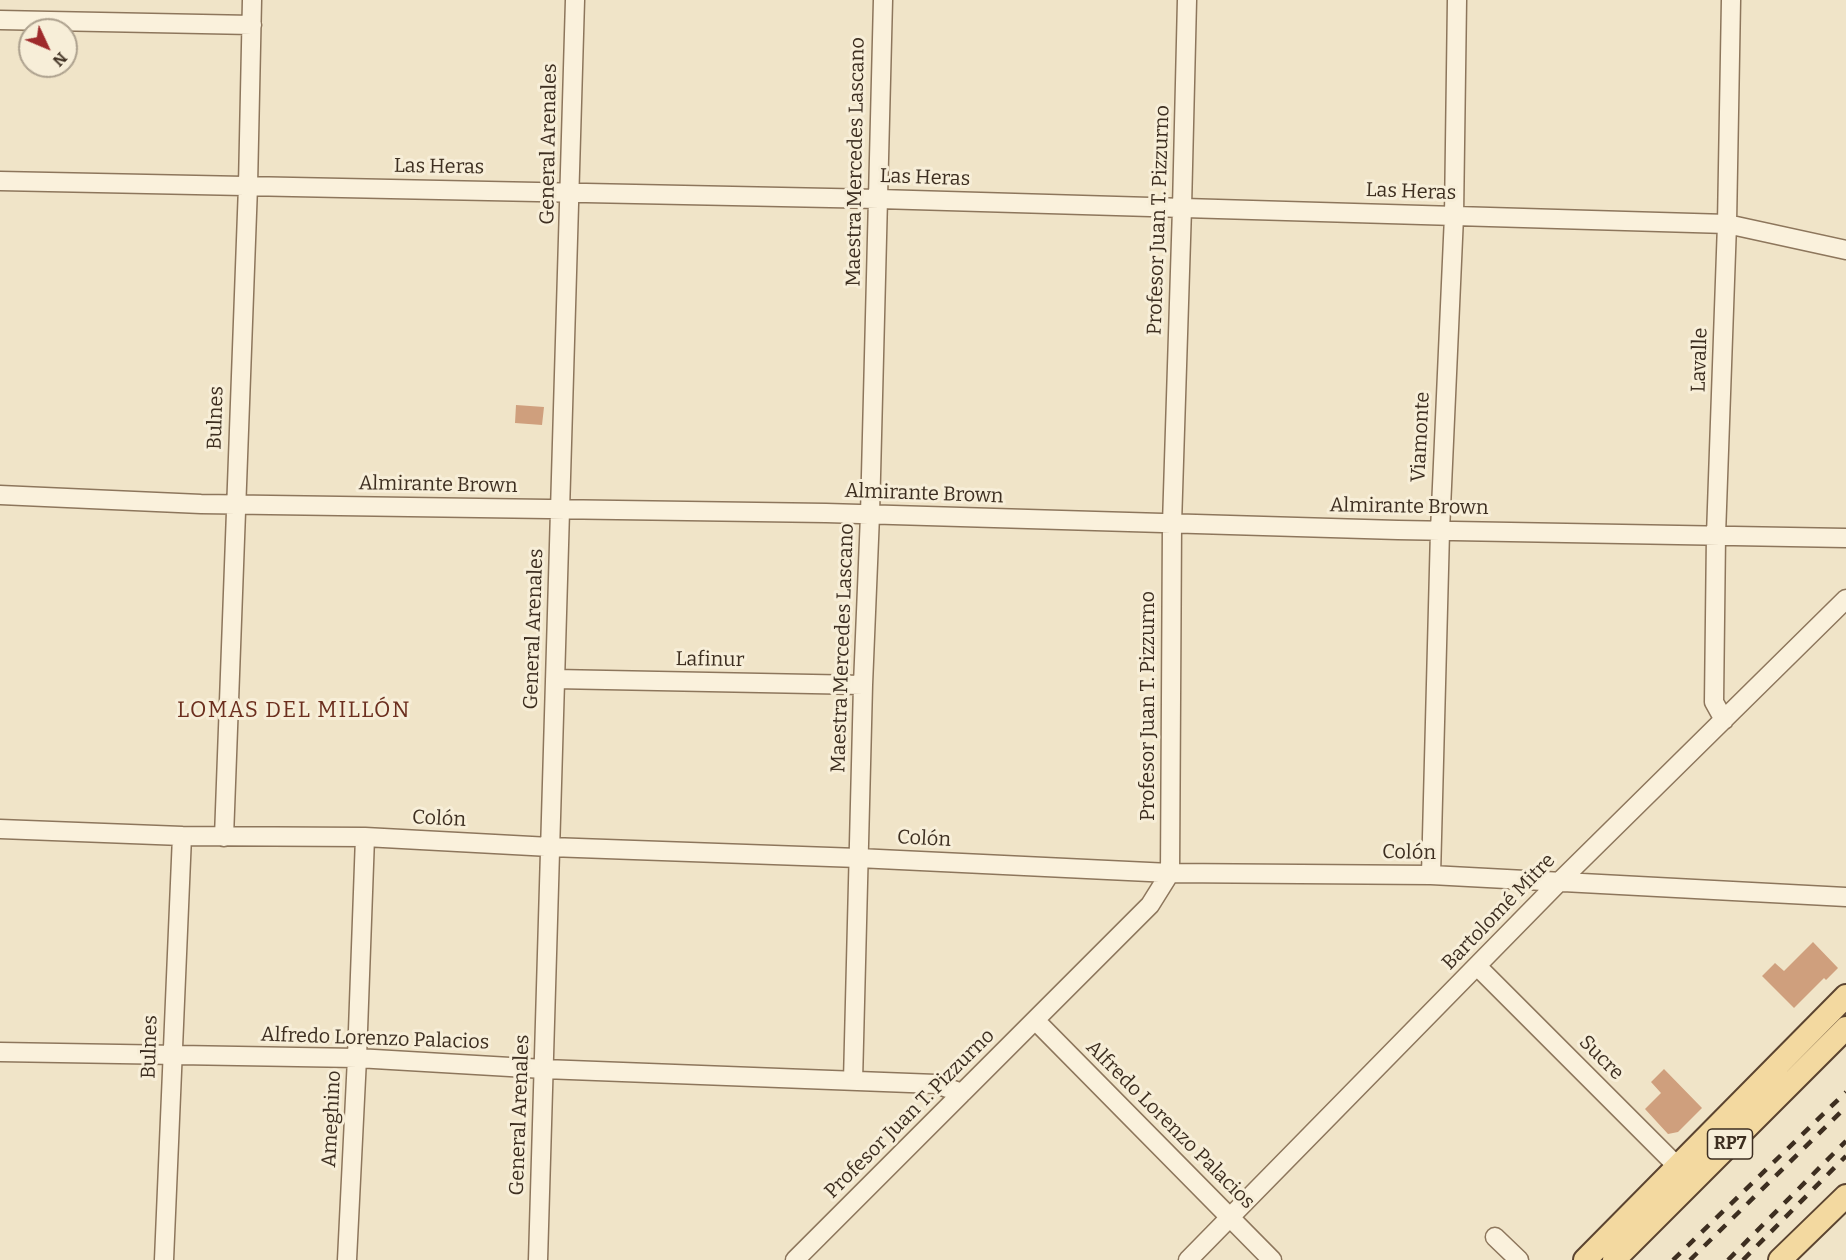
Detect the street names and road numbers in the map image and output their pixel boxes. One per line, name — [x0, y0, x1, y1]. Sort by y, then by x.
street label: Maestra Mercedes Lascano — [842, 37, 870, 287]
street label: General Arenales — [536, 63, 562, 225]
street label: Profesor Juan T. Pizzurno — [1143, 105, 1175, 335]
street label: Las Heras — [394, 154, 484, 180]
street label: Las Heras — [879, 164, 971, 192]
street label: Las Heras — [1365, 178, 1457, 206]
street label: Lavalle — [1687, 327, 1713, 393]
street label: Bulnes — [203, 386, 229, 450]
street label: Viamonte — [1407, 391, 1435, 483]
street label: Almirante Brown — [358, 472, 518, 498]
street label: Almirante Brown — [844, 479, 1004, 509]
street label: Almirante Brown — [1329, 494, 1489, 520]
street label: Maestra Mercedes Lascano — [827, 523, 859, 773]
street label: General Arenales — [519, 548, 549, 710]
street label: Profesor Juan T. Pizzurno — [1136, 591, 1160, 821]
street label: Lafinur — [675, 647, 745, 673]
street label: Colón — [412, 806, 466, 832]
street label: Colón — [897, 826, 951, 852]
street label: Colón — [1382, 841, 1436, 865]
street label: Bartolomé Mitre — [1437, 849, 1561, 975]
street label: Bulnes — [137, 1015, 163, 1079]
street label: Alfredo Lorenzo Palacios — [260, 1023, 490, 1055]
street label: Profesor Juan T. Pizzurno — [820, 1024, 1000, 1204]
street label: Sucre — [1574, 1031, 1628, 1085]
street label: General Arenales — [505, 1034, 535, 1196]
street label: Alfredo Lorenzo Palacios — [1081, 1036, 1259, 1214]
street label: Ameghino — [317, 1070, 347, 1168]
road number: RP7 — [1708, 1129, 1752, 1159]

